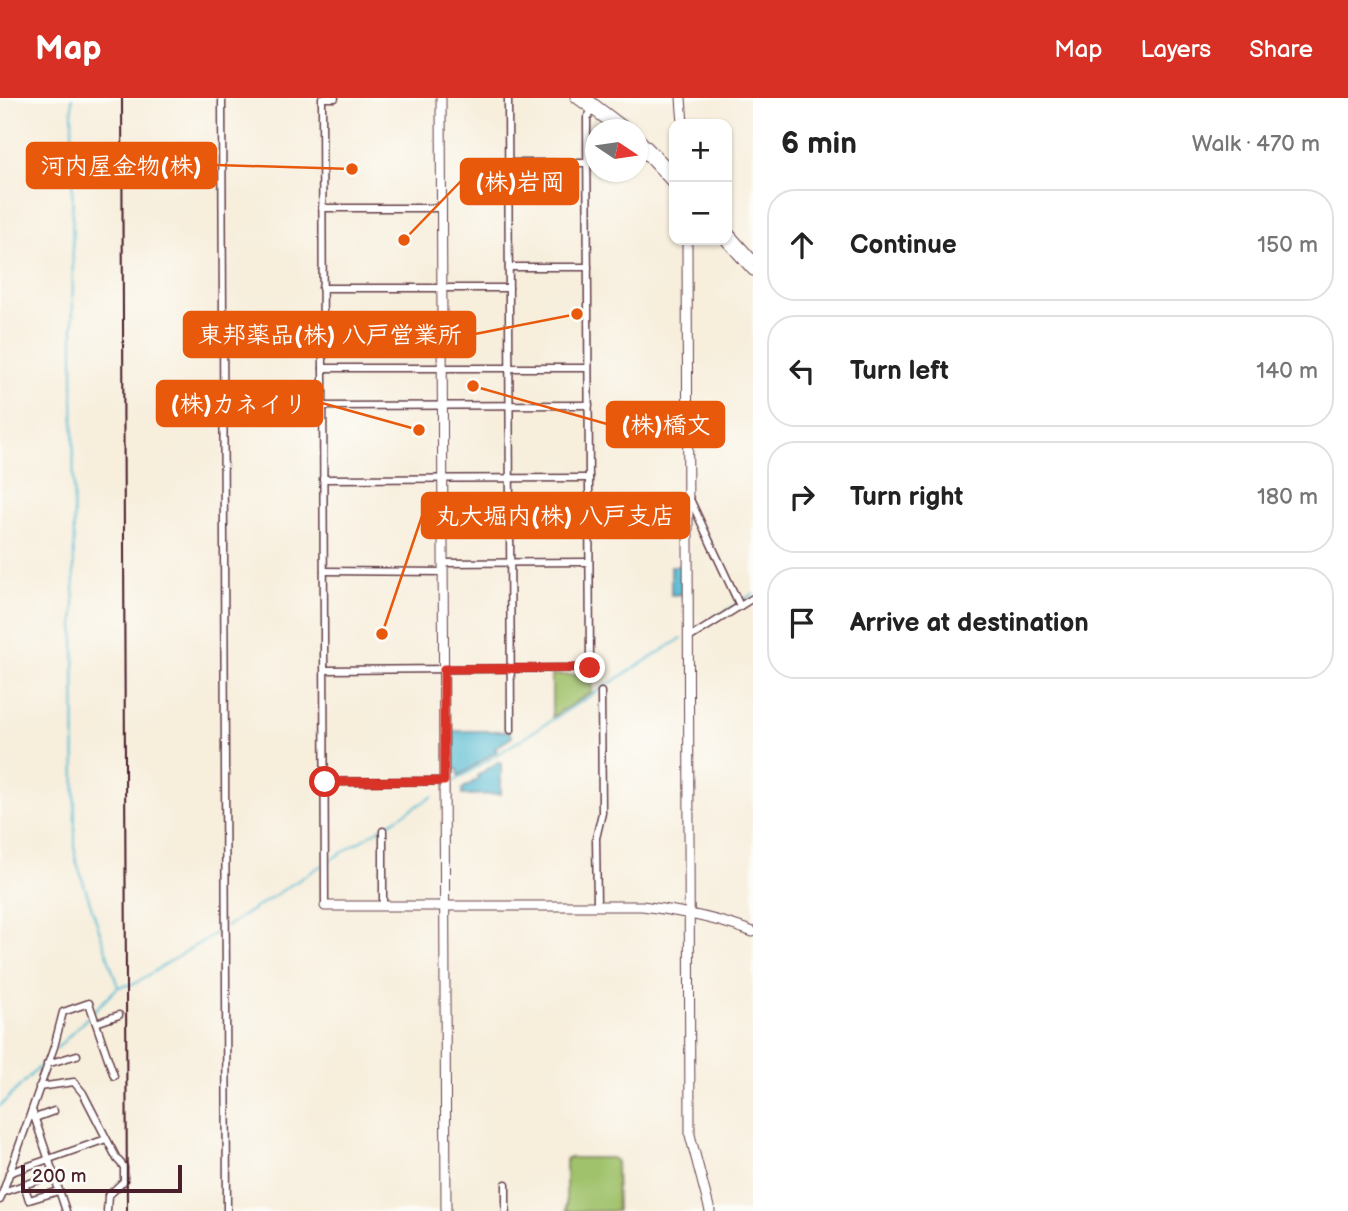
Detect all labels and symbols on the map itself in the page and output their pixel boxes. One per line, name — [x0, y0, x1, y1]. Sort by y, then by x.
north arrow — [585, 119, 648, 182]
callout: 河内屋金物(株) — [27, 143, 216, 188]
text: 河内屋金物(株) — [41, 152, 201, 181]
callout: (株)岩岡 — [461, 159, 578, 204]
text: (株)岩岡 — [476, 168, 564, 197]
callout: 東邦薬品(株) 八戸営業所 — [184, 312, 475, 357]
text: 東邦薬品(株) 八戸営業所 — [198, 321, 462, 350]
callout: (株)カネイリ — [157, 381, 322, 426]
text: (株)カネイリ — [171, 390, 307, 419]
callout: (株)橋文 — [607, 402, 724, 447]
text: (株)橋文 — [622, 411, 710, 440]
callout: 丸大堀内(株) 八戸支店 — [422, 493, 689, 538]
text: 丸大堀内(株) 八戸支店 — [435, 502, 675, 531]
route end — [574, 652, 605, 683]
route start — [309, 766, 340, 797]
scale bar — [21, 1162, 182, 1194]

